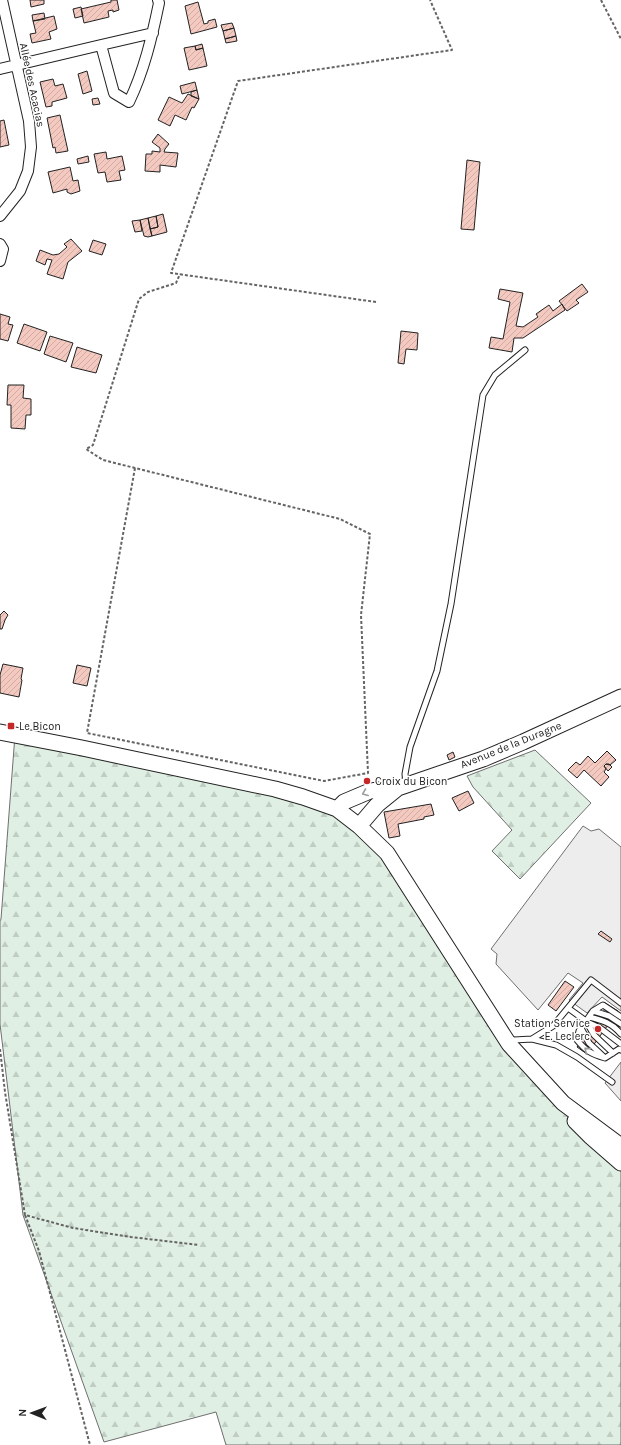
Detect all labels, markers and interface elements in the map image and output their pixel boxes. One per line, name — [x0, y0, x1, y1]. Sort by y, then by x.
street label: Allée des Acacias — [17, 42, 47, 129]
street label: Avenue de la Duragne — [459, 719, 564, 771]
place label: Le Bicon — [19, 720, 61, 733]
marker: Le Bicon — [6, 721, 16, 731]
place label: Croix du Bicon — [375, 775, 447, 788]
marker: Croix du Bicon — [362, 776, 372, 786]
one-way arrow — [362, 788, 369, 796]
place label: Station Service E. Leclerc — [514, 1017, 590, 1043]
marker: Station Service E. Leclerc — [593, 1024, 603, 1034]
one-way arrow — [584, 1048, 592, 1055]
north arrow — [12, 1393, 52, 1433]
text: N — [16, 1409, 29, 1417]

